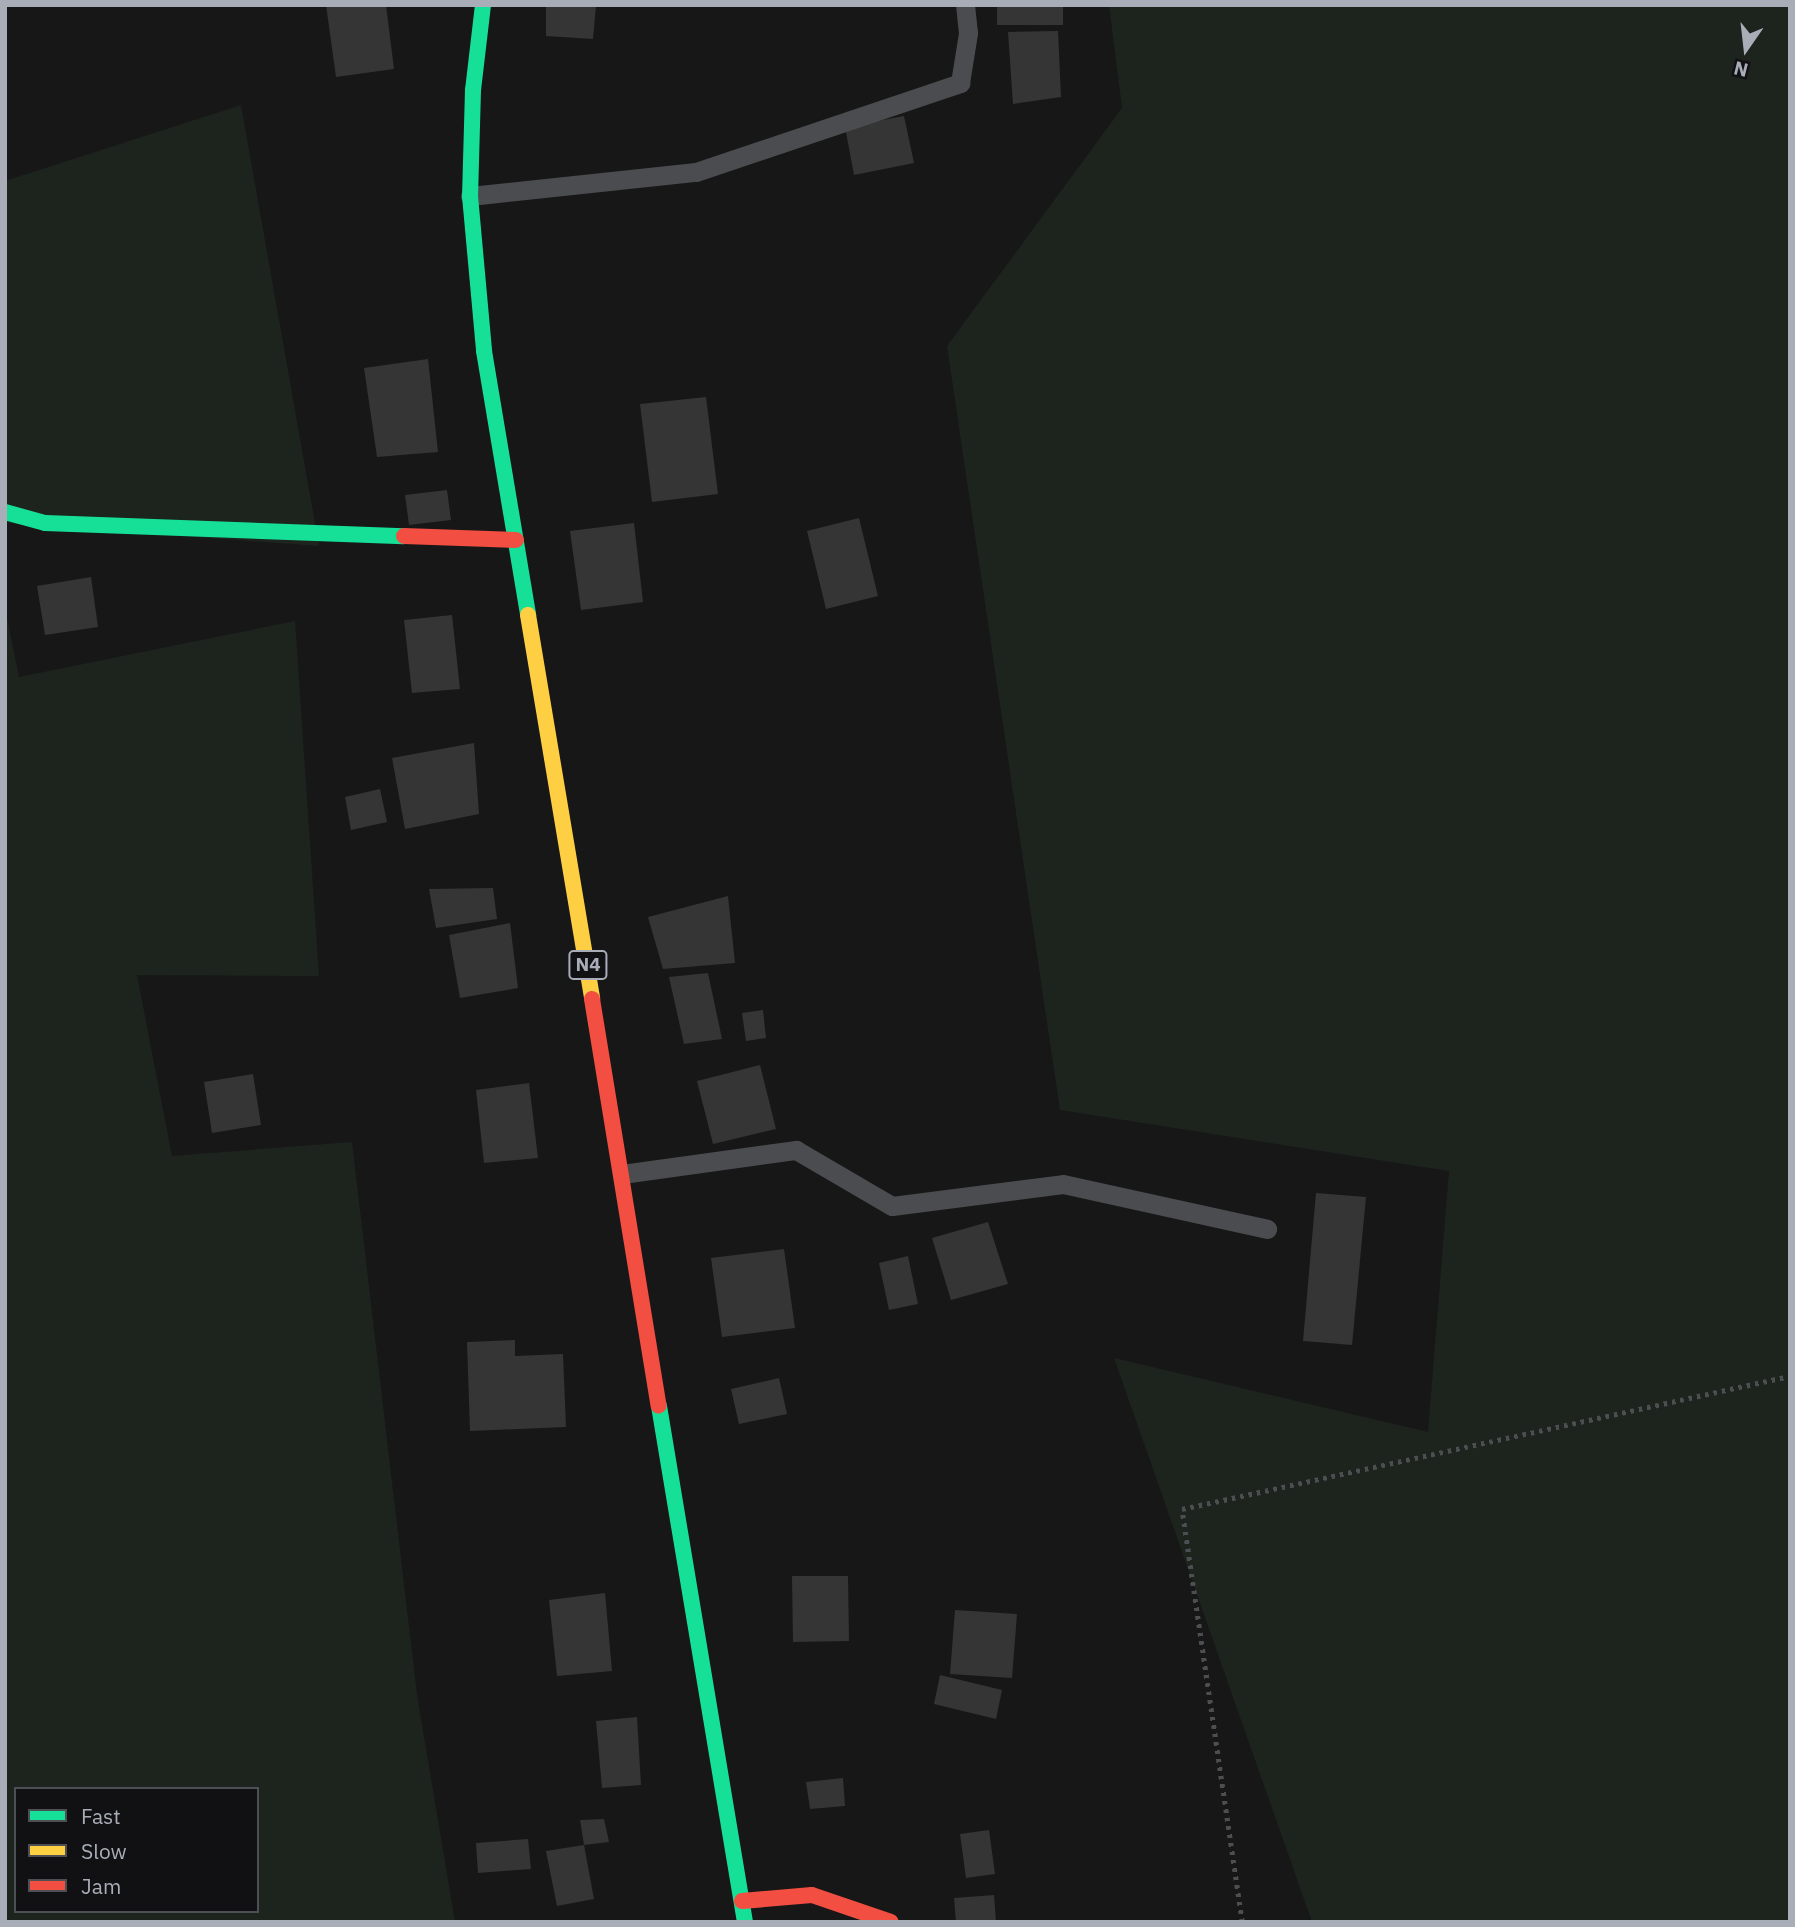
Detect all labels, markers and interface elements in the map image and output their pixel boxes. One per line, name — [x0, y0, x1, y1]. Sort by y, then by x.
north arrow — [1711, 14, 1781, 84]
text: N — [1731, 56, 1751, 83]
road number: N4 — [567, 950, 609, 981]
legend — [14, 1787, 259, 1913]
text: Fast — [81, 1802, 121, 1830]
text: Slow — [81, 1837, 127, 1865]
text: Jam — [81, 1872, 121, 1900]

